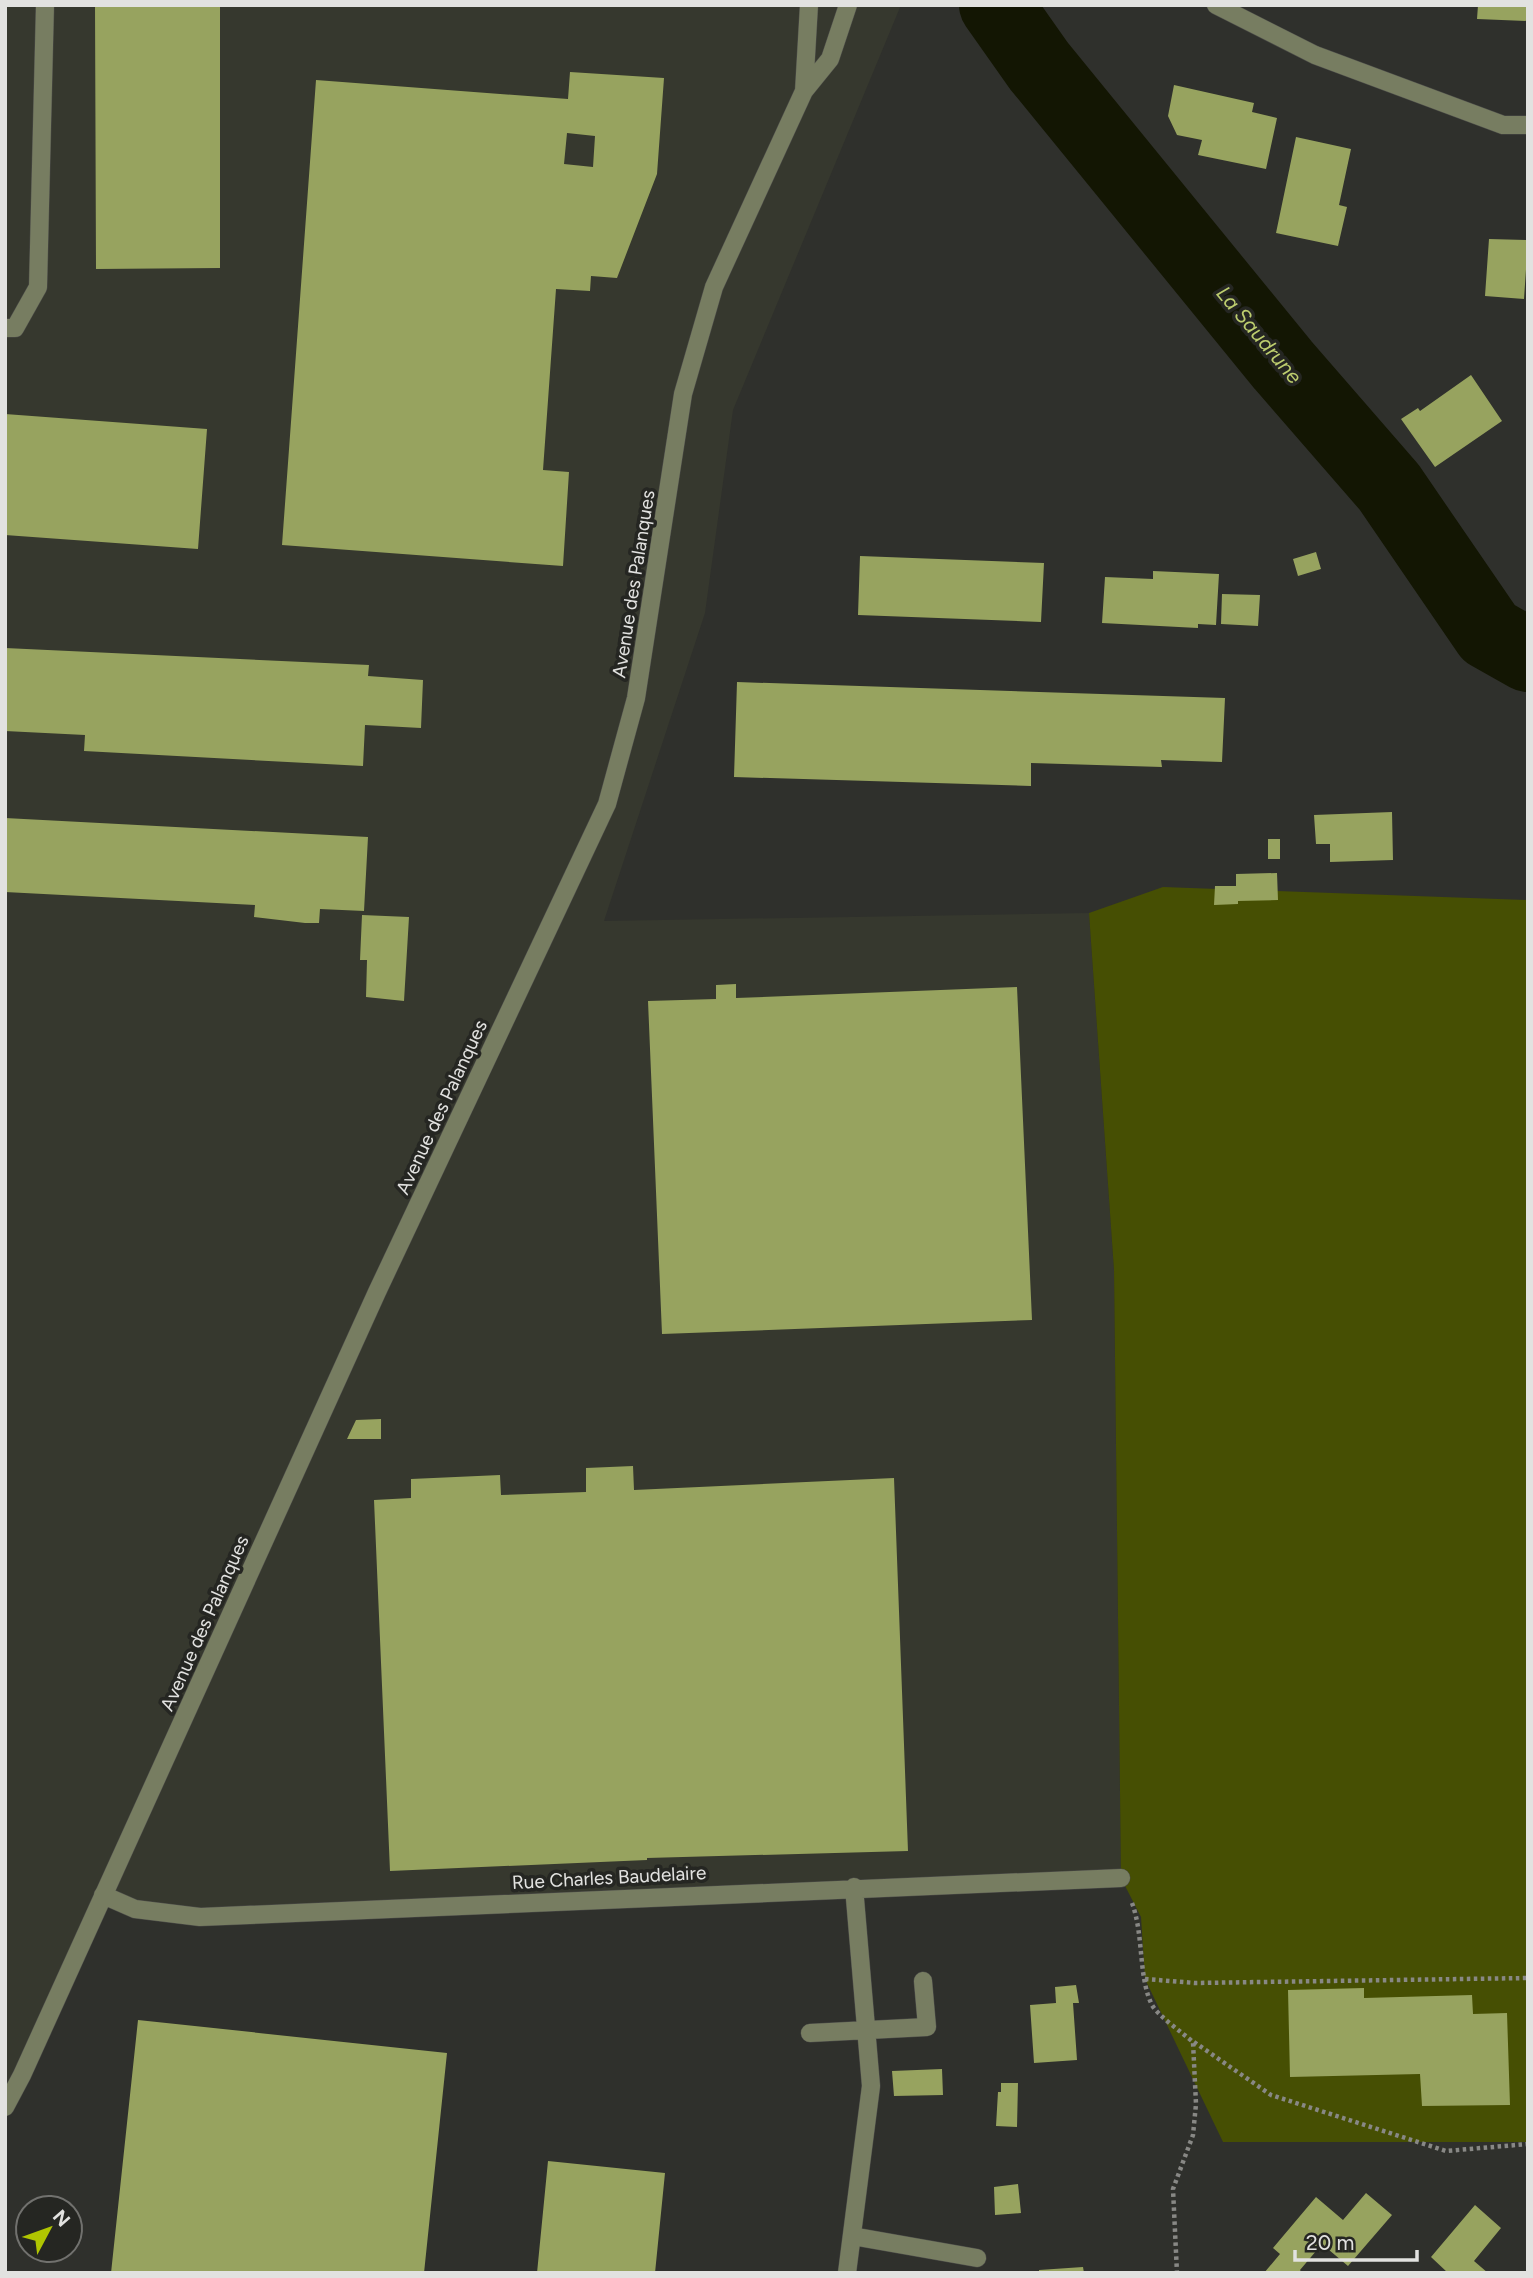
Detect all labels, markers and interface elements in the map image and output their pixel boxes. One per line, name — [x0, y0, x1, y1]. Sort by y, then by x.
water label: La Saudrune — [1211, 281, 1308, 389]
street label: Avenue des Palanques — [607, 488, 660, 680]
street label: Avenue des Palanques — [391, 1016, 492, 1198]
street label: Avenue des Palanques — [155, 1532, 254, 1715]
street label: Rue Charles Baudelaire — [511, 1861, 707, 1894]
north arrow — [14, 2194, 84, 2264]
text: N — [48, 2205, 75, 2231]
scale bar — [1295, 2218, 1418, 2262]
text: 20 m — [1306, 2230, 1354, 2255]

